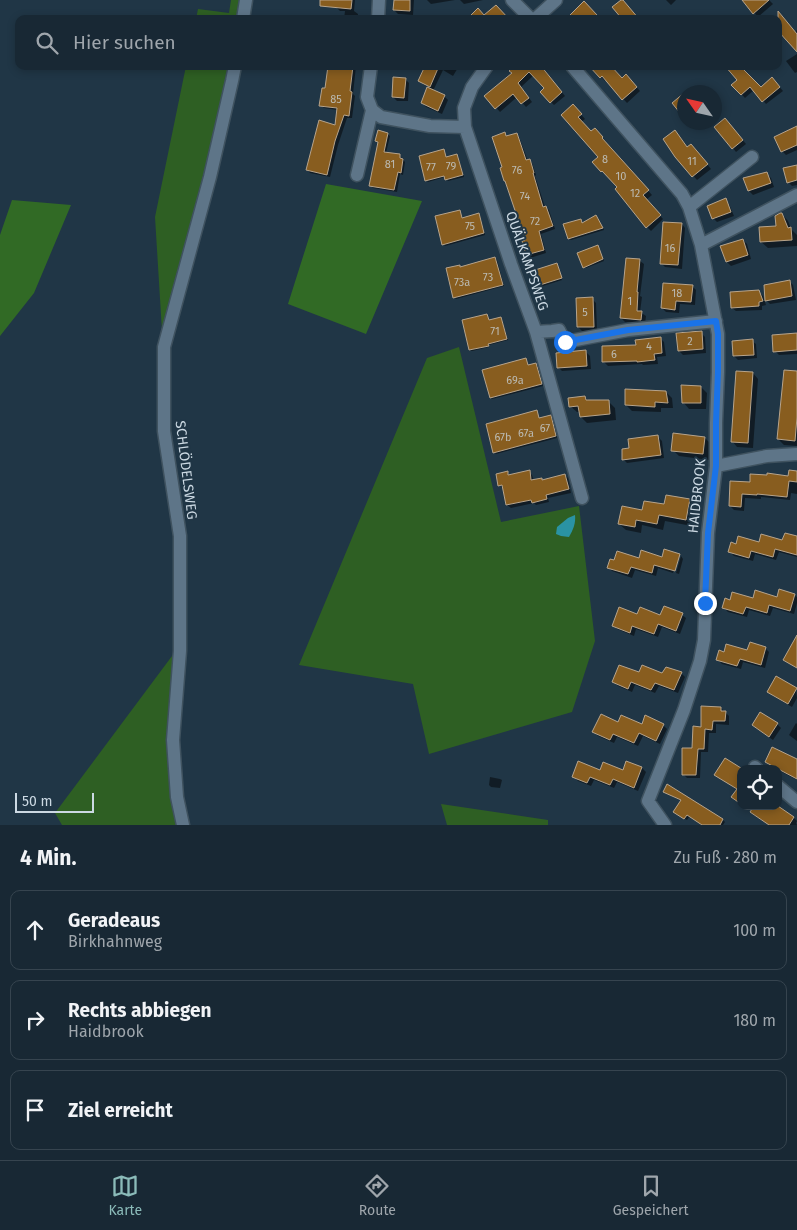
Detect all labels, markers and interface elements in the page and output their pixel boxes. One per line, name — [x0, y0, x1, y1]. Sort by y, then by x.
search box — [15, 15, 782, 70]
icon: search — [33, 29, 61, 57]
text: Hier suchen — [73, 31, 176, 54]
north arrow — [677, 85, 722, 130]
house number: 85 — [330, 93, 342, 106]
house number: 8 — [602, 153, 608, 166]
house number: 11 — [687, 155, 697, 168]
house number: 81 — [385, 158, 395, 171]
house number: 79 — [446, 160, 456, 173]
house number: 77 — [426, 161, 436, 174]
house number: 76 — [512, 164, 522, 177]
house number: 10 — [616, 170, 626, 183]
house number: 12 — [630, 187, 640, 200]
house number: 74 — [520, 190, 530, 203]
street label: QUÄLKAMPSWEG — [502, 209, 552, 313]
house number: 72 — [530, 215, 540, 228]
house number: 75 — [465, 220, 476, 233]
house number: 16 — [665, 242, 675, 255]
house number: 73 — [483, 271, 493, 284]
house number: 73a — [454, 276, 470, 289]
house number: 18 — [672, 287, 682, 300]
house number: 1 — [628, 295, 632, 308]
house number: 5 — [582, 306, 588, 319]
house number: 71 — [490, 325, 500, 338]
route start — [554, 331, 577, 354]
house number: 2 — [687, 335, 693, 348]
house number: 4 — [646, 340, 652, 353]
house number: 6 — [611, 348, 617, 361]
house number: 69a — [506, 374, 524, 387]
street label: SCHLÖDELSWEG — [172, 419, 201, 520]
house number: 67 — [540, 422, 550, 435]
house number: 67a — [518, 427, 534, 440]
house number: 67b — [494, 431, 512, 444]
street label: HAIDBROOK — [685, 457, 709, 534]
route end — [694, 592, 717, 615]
map controls — [737, 765, 782, 810]
button: locate — [737, 765, 782, 810]
scale bar — [15, 790, 94, 813]
text: 50 m — [22, 793, 53, 810]
text: 4 Min. — [20, 845, 76, 871]
text: Zu Fuß · 280 m — [673, 848, 777, 867]
text: Geradeaus — [68, 909, 160, 932]
icon: ahead — [21, 916, 49, 944]
text: 100 m — [733, 921, 776, 940]
text: Birkhahnweg — [68, 932, 162, 951]
text: Rechts abbiegen — [68, 999, 211, 1022]
icon: right — [21, 1006, 49, 1034]
text: 180 m — [733, 1011, 776, 1030]
text: Haidbrook — [68, 1022, 144, 1041]
icon: arrive — [21, 1096, 49, 1124]
text: Ziel erreicht — [68, 1099, 173, 1122]
tab: Karte — [108, 1172, 142, 1219]
tab: Route — [359, 1172, 396, 1219]
tab: Gespeichert — [613, 1172, 689, 1219]

